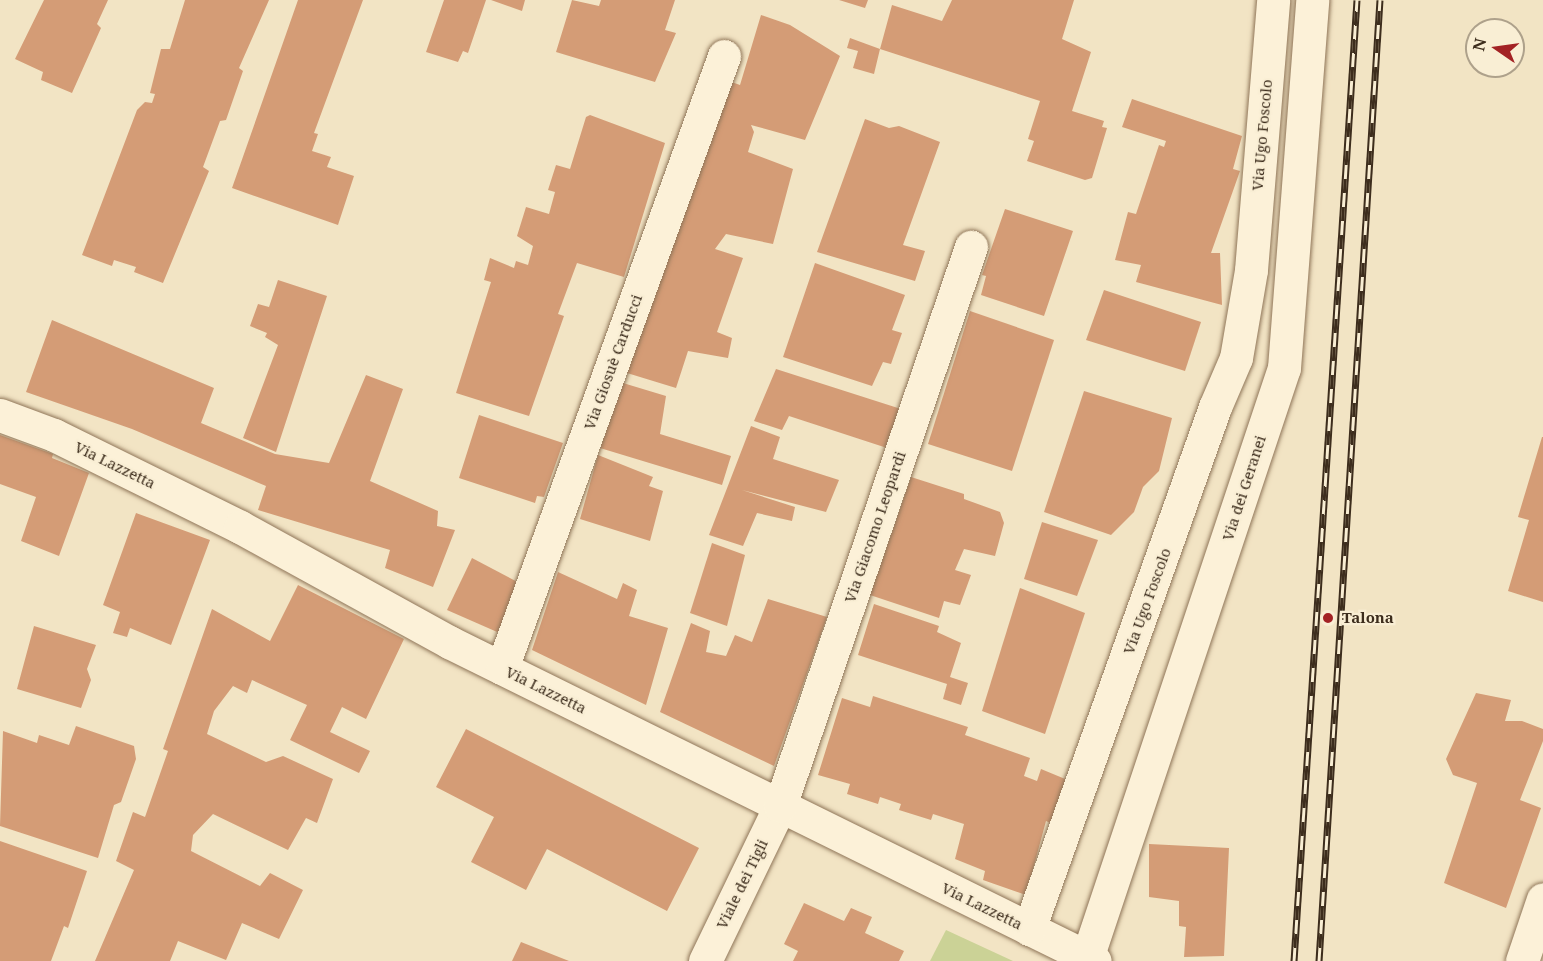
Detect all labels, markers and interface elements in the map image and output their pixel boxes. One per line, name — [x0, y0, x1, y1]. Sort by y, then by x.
north arrow — [1465, 18, 1525, 78]
text: N — [1467, 36, 1492, 53]
street label: Via Ugo Foscolo — [1248, 79, 1276, 191]
street label: Via Giosuè Carducci — [580, 292, 646, 432]
street label: Via dei Geranei — [1218, 433, 1270, 543]
street label: Via Lazzetta — [72, 438, 158, 492]
street label: Via Giacomo Leopardi — [841, 449, 909, 605]
street label: Via Ugo Foscolo — [1119, 545, 1175, 657]
marker: Talona — [1319, 609, 1337, 627]
place label: Talona — [1342, 609, 1394, 627]
street label: Via Lazzetta — [503, 663, 589, 717]
street label: Viale dei Tigli — [713, 836, 771, 932]
street label: Via Lazzetta — [939, 879, 1025, 933]

